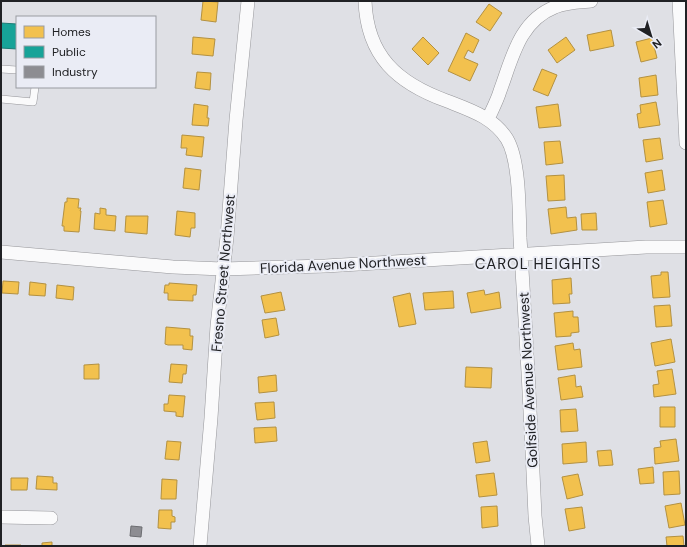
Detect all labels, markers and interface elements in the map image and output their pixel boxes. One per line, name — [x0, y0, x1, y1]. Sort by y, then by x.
legend — [16, 16, 156, 88]
north arrow — [631, 16, 671, 56]
text: Homes — [52, 24, 91, 40]
text: N — [650, 36, 665, 52]
text: Public — [52, 44, 86, 60]
text: Industry — [52, 64, 98, 80]
street label: Fresno Street Northwest — [207, 193, 239, 353]
street label: Florida Avenue Northwest — [260, 251, 426, 277]
district label: CAROL HEIGHTS — [475, 254, 601, 274]
street label: Golfside Avenue Northwest — [514, 292, 542, 468]

